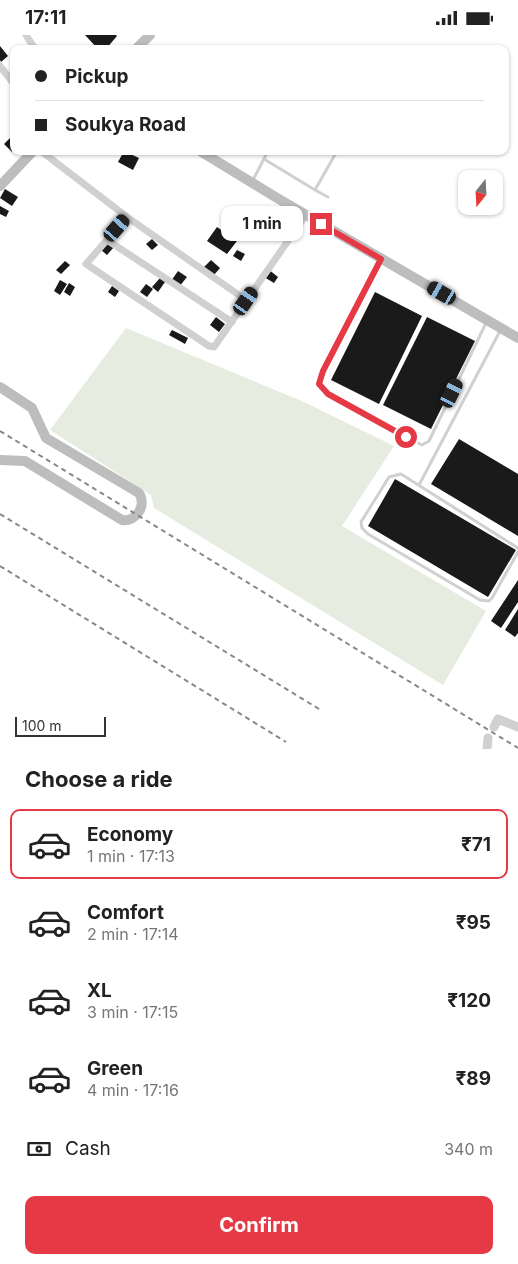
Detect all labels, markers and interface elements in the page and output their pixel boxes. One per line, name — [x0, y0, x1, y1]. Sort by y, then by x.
text: 17:11 — [25, 6, 66, 29]
text: Pickup — [65, 65, 128, 88]
text: Soukya Road — [65, 113, 186, 136]
north arrow — [458, 170, 502, 215]
map controls — [458, 170, 503, 215]
callout: 1 min — [221, 207, 304, 241]
car — [101, 212, 132, 244]
text: 1 min — [242, 213, 282, 233]
route end — [310, 213, 332, 235]
car — [425, 279, 458, 307]
car — [231, 284, 260, 318]
car — [438, 376, 465, 410]
route start — [395, 426, 417, 448]
scale bar — [15, 714, 106, 737]
text: 100 m — [22, 717, 62, 734]
text: Choose a ride — [25, 766, 173, 792]
icon: car — [27, 822, 72, 867]
text: Economy — [87, 823, 173, 846]
text: ₹71 — [461, 833, 491, 856]
text: 1 min · 17:13 — [87, 846, 175, 866]
icon: car — [27, 900, 72, 945]
text: Comfort — [87, 901, 164, 924]
text: ₹95 — [456, 911, 491, 934]
text: 2 min · 17:14 — [87, 924, 179, 944]
icon: car — [27, 978, 72, 1023]
text: XL — [87, 979, 112, 1002]
text: ₹120 — [447, 989, 491, 1012]
text: 3 min · 17:15 — [87, 1002, 178, 1022]
icon: car — [27, 1056, 72, 1101]
text: Green — [87, 1057, 143, 1080]
text: ₹89 — [455, 1067, 491, 1090]
text: 4 min · 17:16 — [87, 1080, 179, 1100]
icon: cash — [25, 1135, 53, 1163]
text: Cash — [65, 1137, 111, 1160]
text: 340 m — [444, 1139, 493, 1159]
button: Confirm — [25, 1196, 493, 1254]

